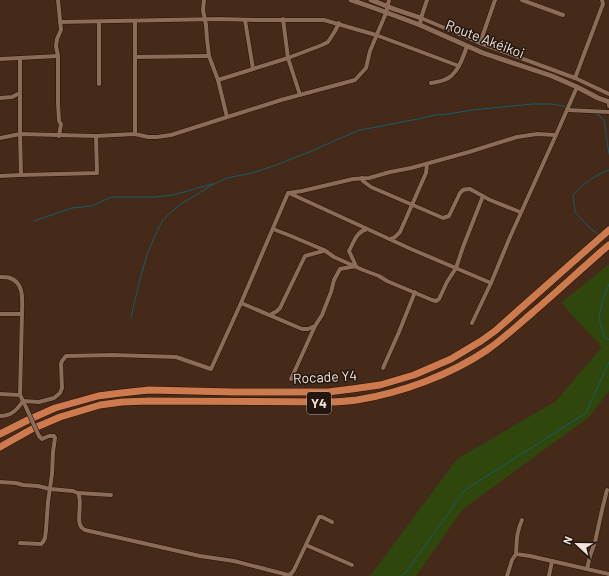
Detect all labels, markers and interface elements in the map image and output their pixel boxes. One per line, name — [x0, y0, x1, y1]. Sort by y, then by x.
street label: Route Akéikoi — [443, 16, 527, 61]
street label: Rocade Y4 — [292, 366, 357, 387]
road number: Y4 — [307, 392, 331, 414]
north arrow — [557, 524, 597, 564]
text: N — [560, 534, 575, 546]

